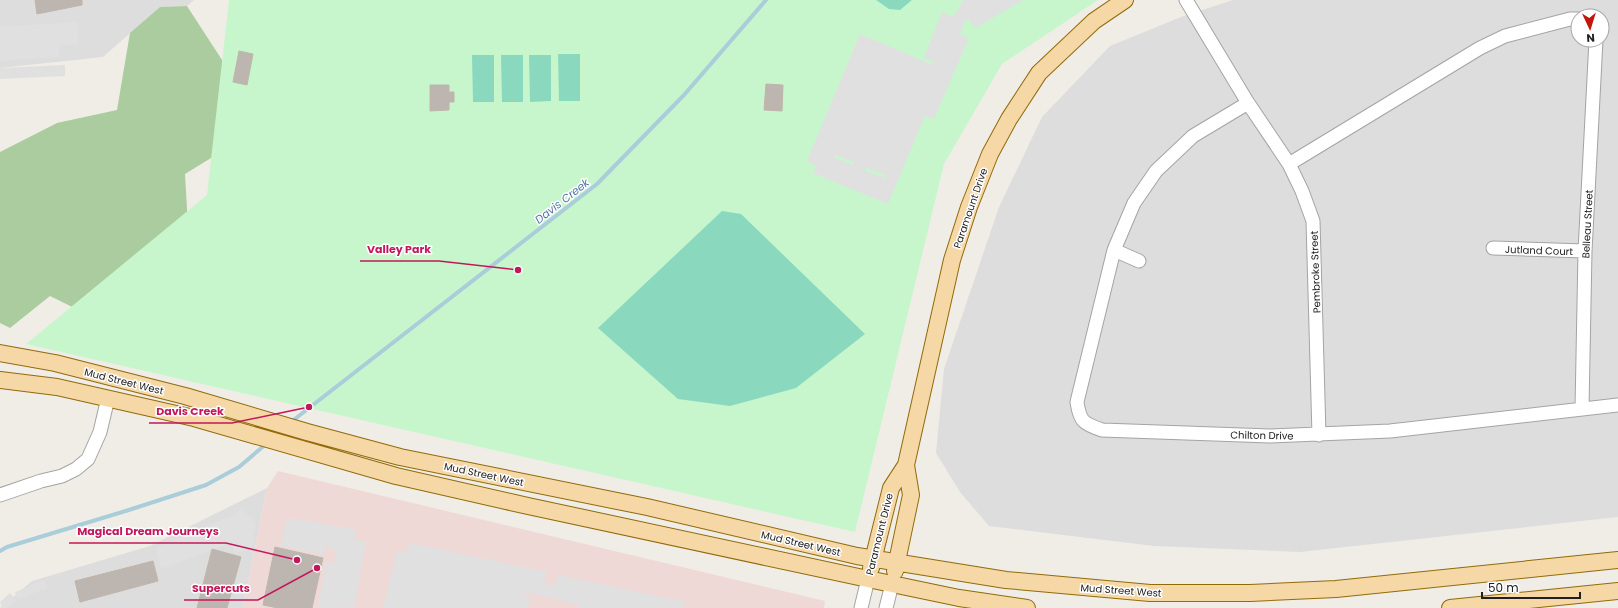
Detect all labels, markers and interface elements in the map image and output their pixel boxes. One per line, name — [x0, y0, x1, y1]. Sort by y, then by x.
north arrow — [1570, 8, 1610, 48]
text: N — [1586, 30, 1595, 46]
street label: Paramount Drive — [950, 166, 991, 250]
water label: Davis Creek — [531, 174, 594, 227]
street label: Belleau Street — [1578, 189, 1597, 259]
street label: Pembroke Street — [1307, 230, 1324, 313]
callout: Valley Park — [360, 238, 439, 261]
text: Valley Park — [367, 241, 431, 257]
street label: Jutland Court — [1505, 242, 1574, 259]
street label: Mud Street West — [83, 364, 165, 399]
callout: Davis Creek — [149, 400, 232, 423]
text: Davis Creek — [156, 403, 224, 419]
street label: Chilton Drive — [1230, 427, 1294, 444]
street label: Mud Street West — [443, 459, 526, 490]
street label: Paramount Drive — [862, 492, 897, 577]
callout: Magical Dream Journeys — [69, 520, 226, 543]
text: Magical Dream Journeys — [77, 523, 219, 539]
street label: Mud Street West — [760, 527, 842, 560]
scale bar — [1482, 574, 1580, 600]
callout: Supercuts — [184, 577, 258, 600]
text: 50 m — [1488, 579, 1519, 596]
text: Supercuts — [192, 580, 250, 596]
street label: Mud Street West — [1080, 580, 1162, 601]

